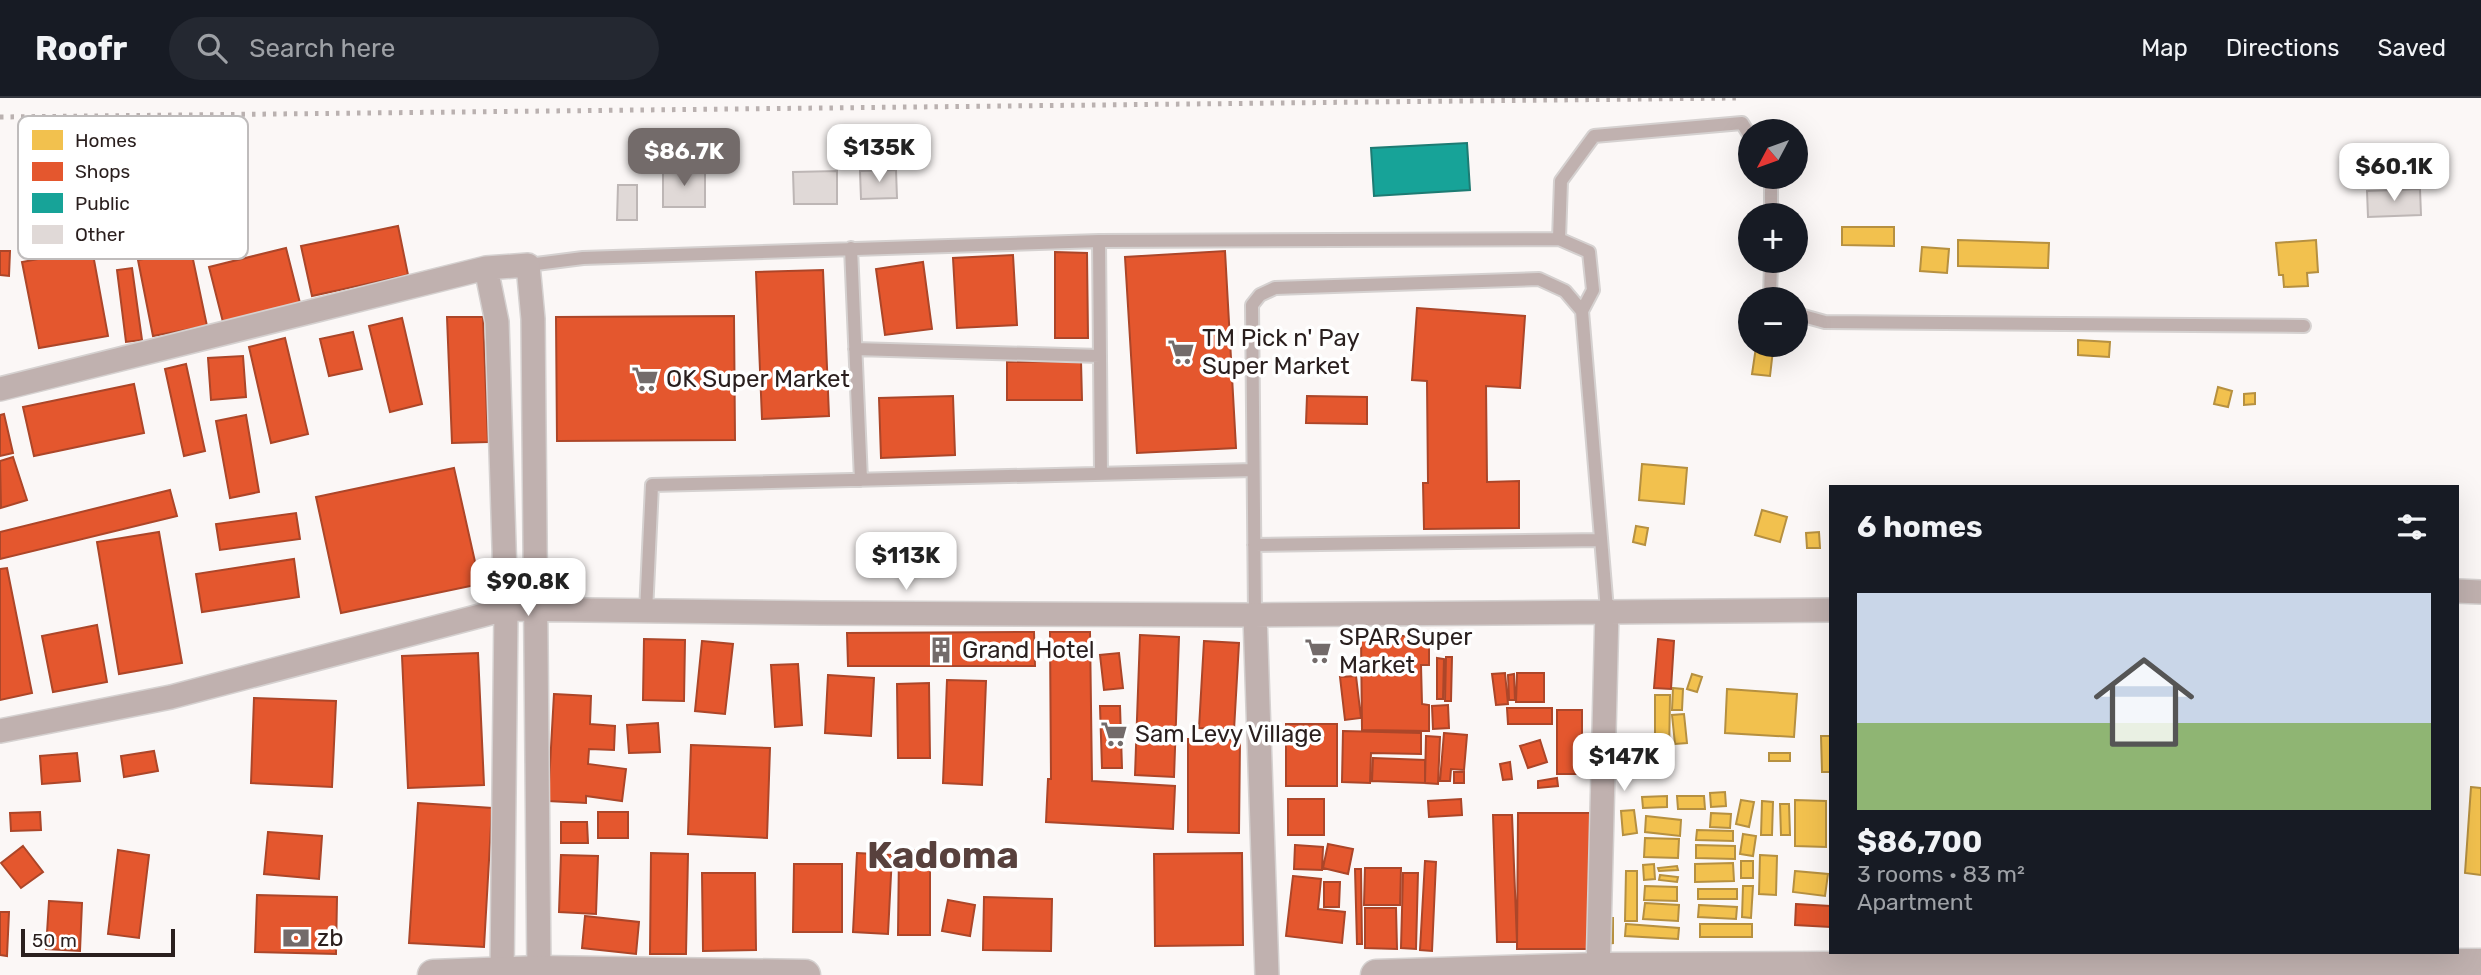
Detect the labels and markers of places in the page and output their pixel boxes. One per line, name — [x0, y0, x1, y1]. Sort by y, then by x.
pin: $135K — [830, 125, 928, 184]
pin: $86.7K — [627, 129, 741, 188]
pin: $60.1K — [2337, 144, 2451, 203]
place label: TM Pick n' Pay Super Market — [1202, 324, 1360, 380]
supermarket icon: TM Pick n' Pay Super Market — [1166, 337, 1196, 367]
supermarket icon: OK Super Market — [630, 364, 660, 394]
place label: OK Super Market — [666, 365, 850, 393]
pin: $113K — [857, 532, 955, 592]
pin: $90.8K — [471, 559, 585, 618]
place label: SPAR Super Market — [1339, 623, 1472, 679]
building icon: Grand Hotel — [926, 635, 956, 665]
place label: Grand Hotel — [962, 636, 1095, 664]
supermarket icon: SPAR Super Market — [1303, 636, 1333, 666]
supermarket icon: Sam Levy Village — [1099, 719, 1129, 749]
place label: Sam Levy Village — [1135, 720, 1322, 748]
pin: $147K — [1575, 734, 1673, 793]
bank icon: zb — [281, 923, 311, 953]
place label: zb — [317, 924, 344, 952]

